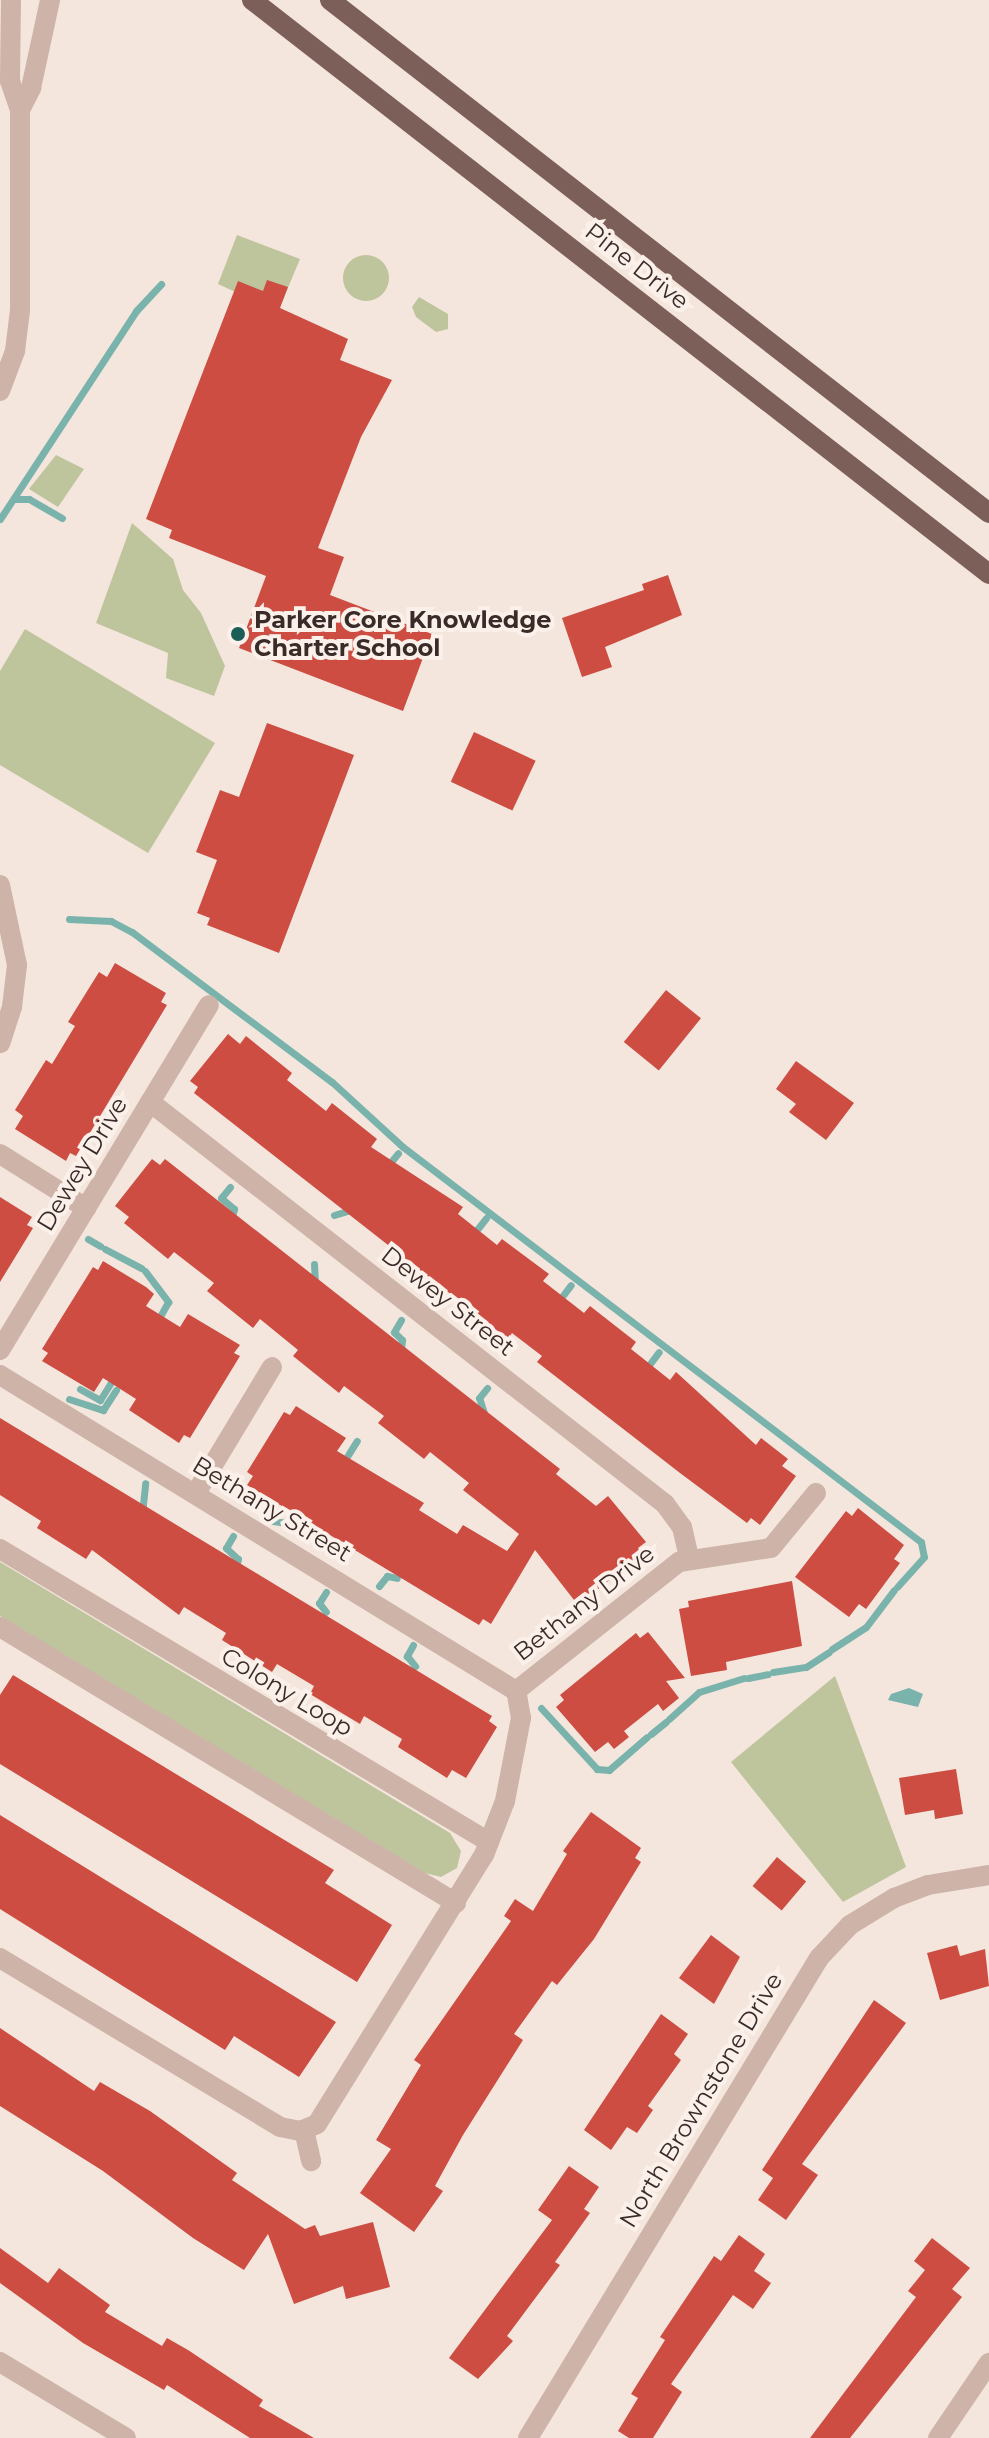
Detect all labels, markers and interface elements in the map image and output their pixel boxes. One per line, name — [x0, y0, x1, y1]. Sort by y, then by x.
street label: Pine Drive — [579, 217, 695, 315]
place label: Parker Core Knowledge Charter School — [254, 606, 551, 662]
marker: Parker Core Knowledge Charter School — [229, 625, 247, 643]
street label: Dewey Drive — [31, 1092, 133, 1236]
street label: Dewey Street — [376, 1240, 520, 1362]
street label: Bethany Street — [187, 1450, 357, 1568]
street label: Bethany Drive — [508, 1539, 660, 1667]
street label: Colony Loop — [216, 1641, 358, 1743]
street label: North Brownstone Drive — [613, 1967, 789, 2233]

